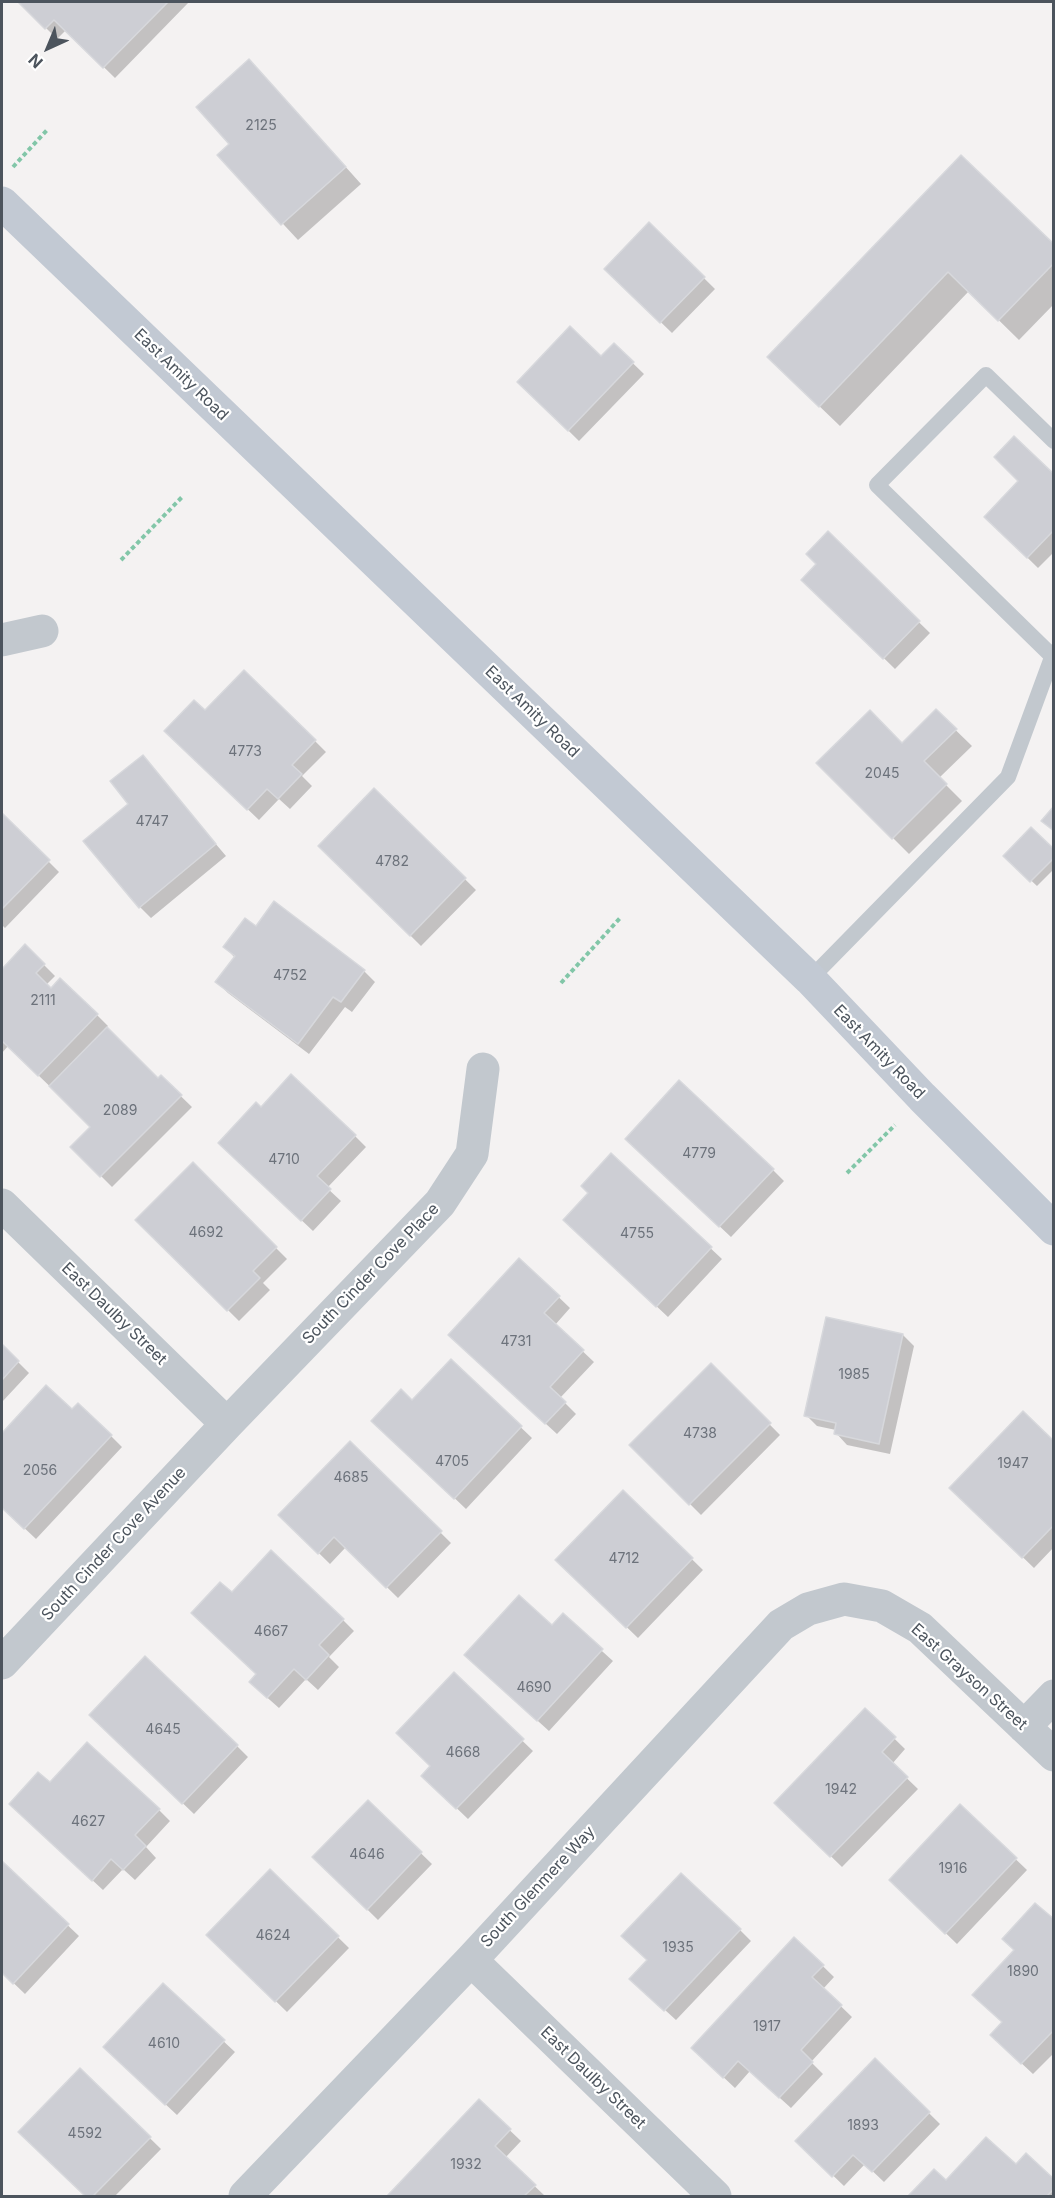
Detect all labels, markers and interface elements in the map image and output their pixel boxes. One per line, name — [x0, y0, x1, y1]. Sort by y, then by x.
north arrow — [18, 18, 78, 78]
text: N — [24, 50, 47, 72]
house number: 2125 — [245, 118, 277, 134]
street label: East Amity Road — [130, 325, 232, 425]
street label: East Amity Road — [481, 662, 583, 762]
house number: 4773 — [228, 744, 262, 760]
house number: 2045 — [865, 766, 899, 782]
house number: 4747 — [135, 814, 169, 830]
house number: 4782 — [375, 854, 409, 870]
house number: 4752 — [273, 968, 307, 984]
house number: 2111 — [30, 993, 56, 1009]
street label: East Amity Road — [829, 1001, 929, 1103]
house number: 2089 — [103, 1103, 137, 1119]
house number: 4779 — [682, 1146, 716, 1162]
house number: 4710 — [268, 1152, 300, 1168]
street label: South Cinder Cove Place — [299, 1200, 443, 1348]
house number: 4692 — [189, 1225, 223, 1241]
house number: 4755 — [620, 1226, 654, 1242]
street label: East Daulby Street — [57, 1259, 171, 1369]
house number: 4731 — [500, 1334, 532, 1350]
house number: 1985 — [838, 1367, 870, 1383]
house number: 4738 — [683, 1426, 717, 1442]
house number: 4705 — [435, 1454, 469, 1470]
house number: 1947 — [997, 1456, 1029, 1472]
house number: 2056 — [23, 1463, 57, 1479]
street label: South Cinder Cove Avenue — [38, 1463, 190, 1625]
house number: 4685 — [334, 1470, 368, 1486]
house number: 4712 — [608, 1551, 640, 1567]
street label: East Grayson Street — [907, 1620, 1031, 1734]
house number: 4667 — [254, 1624, 288, 1640]
house number: 4690 — [516, 1680, 552, 1696]
house number: 4645 — [145, 1722, 181, 1738]
house number: 4668 — [445, 1745, 481, 1761]
house number: 1942 — [825, 1782, 857, 1798]
house number: 4627 — [71, 1814, 105, 1830]
street label: South Glenmere Way — [477, 1822, 599, 1952]
house number: 4646 — [349, 1847, 385, 1863]
house number: 1916 — [939, 1861, 967, 1877]
house number: 4624 — [255, 1928, 291, 1944]
house number: 1935 — [662, 1940, 694, 1956]
house number: 1890 — [1007, 1964, 1039, 1980]
house number: 1917 — [753, 2019, 781, 2035]
street label: East Daulby Street — [536, 2023, 650, 2133]
house number: 4610 — [148, 2036, 180, 2052]
house number: 1893 — [847, 2118, 879, 2134]
house number: 4592 — [68, 2126, 102, 2142]
house number: 1932 — [450, 2157, 482, 2173]

